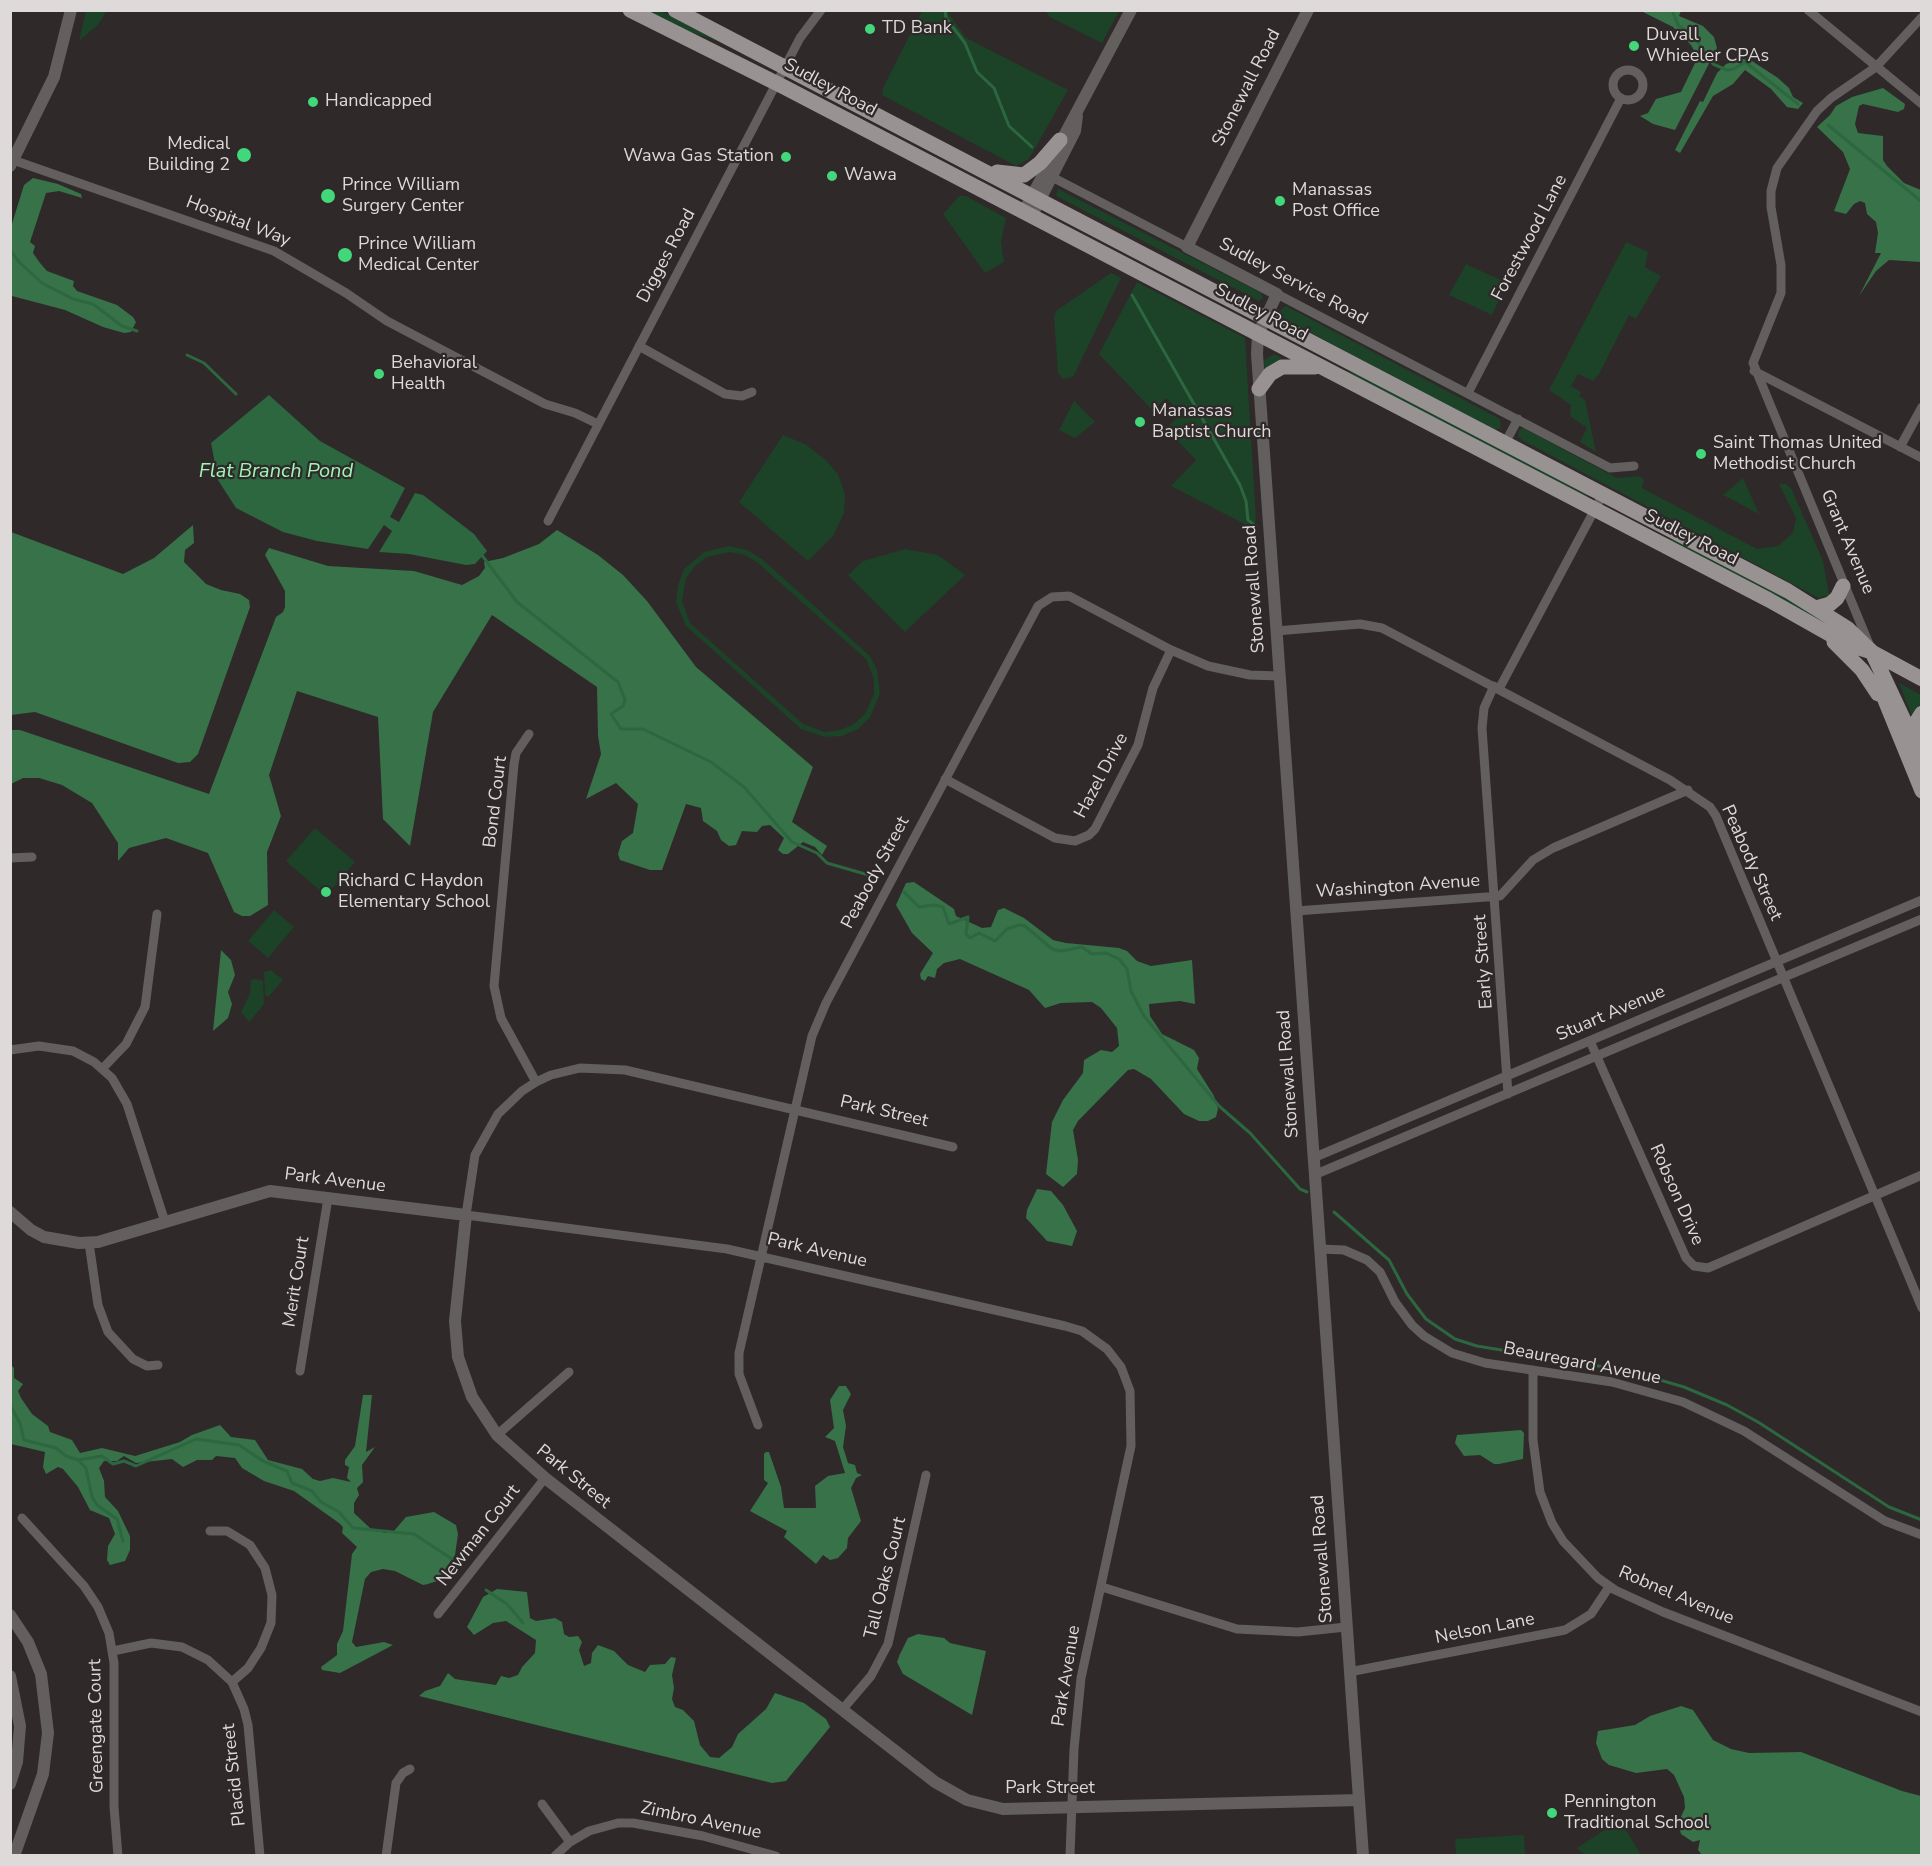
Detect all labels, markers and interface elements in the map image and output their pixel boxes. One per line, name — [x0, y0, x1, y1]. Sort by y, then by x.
place label: TD Bank — [882, 18, 952, 40]
marker: TD Bank — [863, 22, 877, 36]
place label: Duvall Whieeler CPAs — [1646, 25, 1769, 68]
street label: Stonewall Road — [1208, 26, 1286, 150]
marker: Duvall Whieeler CPAs — [1627, 39, 1641, 53]
street label: Sudley Road — [780, 54, 880, 122]
place label: Handicapped — [325, 91, 432, 113]
marker: Handicapped — [306, 95, 320, 109]
place label: Medical Building 2 — [147, 134, 230, 176]
marker: Medical Building 2 — [235, 146, 253, 164]
place label: Wawa Gas Station — [623, 146, 774, 168]
marker: Wawa Gas Station — [779, 150, 793, 164]
place label: Wawa — [844, 165, 897, 187]
marker: Wawa — [825, 169, 839, 183]
street label: Forestwood Lane — [1488, 171, 1572, 305]
place label: Prince William Surgery Center — [342, 175, 464, 218]
place label: Manassas Post Office — [1292, 180, 1380, 222]
marker: Prince William Surgery Center — [319, 187, 337, 205]
street label: Hospital Way — [183, 192, 293, 252]
marker: Manassas Post Office — [1273, 194, 1287, 208]
street label: Digges Road — [633, 205, 701, 307]
place label: Prince William Medical Center — [358, 234, 479, 276]
street label: Sudley Service Road — [1215, 234, 1371, 330]
marker: Prince William Medical Center — [336, 246, 354, 264]
street label: Sudley Road — [1211, 279, 1311, 347]
place label: Behavioral Health — [391, 353, 477, 395]
marker: Behavioral Health — [372, 367, 386, 381]
place label: Manassas Baptist Church — [1152, 401, 1271, 444]
marker: Manassas Baptist Church — [1133, 415, 1147, 429]
place label: Saint Thomas United Methodist Church — [1713, 433, 1882, 476]
marker: Saint Thomas United Methodist Church — [1694, 447, 1708, 461]
water label: Flat Branch Pond — [199, 460, 353, 484]
street label: Grant Avenue — [1815, 487, 1879, 597]
street label: Sudley Road — [1641, 505, 1741, 571]
street label: Stonewall Road — [1240, 524, 1270, 654]
street label: Hazel Drive — [1070, 730, 1134, 822]
street label: Bond Court — [480, 755, 512, 849]
street label: Peabody Street — [1716, 802, 1786, 924]
street label: Peabody Street — [837, 813, 915, 933]
street label: Washington Avenue — [1315, 870, 1481, 904]
place label: Richard C Haydon Elementary School — [338, 871, 490, 914]
marker: Richard C Haydon Elementary School — [319, 885, 333, 899]
street label: Early Street — [1470, 914, 1498, 1010]
street label: Stuart Avenue — [1553, 981, 1669, 1047]
street label: Stonewall Road — [1274, 1009, 1304, 1139]
street label: Park Street — [838, 1091, 930, 1133]
street label: Robson Drive — [1644, 1141, 1708, 1249]
street label: Park Avenue — [283, 1164, 387, 1198]
street label: Park Avenue — [765, 1229, 869, 1273]
street label: Merit Court — [279, 1235, 315, 1329]
street label: Beauregard Avenue — [1501, 1338, 1663, 1390]
street label: Park Street — [531, 1440, 615, 1514]
street label: Newman Court — [433, 1481, 525, 1591]
street label: Stonewall Road — [1308, 1494, 1338, 1624]
street label: Tall Oaks Court — [860, 1515, 912, 1641]
street label: Robnel Avenue — [1615, 1562, 1737, 1630]
street label: Nelson Lane — [1433, 1609, 1537, 1649]
street label: Park Avenue — [1048, 1624, 1086, 1728]
street label: Greengate Court — [85, 1659, 109, 1793]
street label: Placid Street — [219, 1723, 251, 1827]
street label: Park Street — [1005, 1778, 1095, 1800]
place label: Pennington Traditional School — [1564, 1792, 1709, 1834]
street label: Zimbro Avenue — [639, 1798, 763, 1844]
marker: Pennington Traditional School — [1545, 1806, 1559, 1820]

